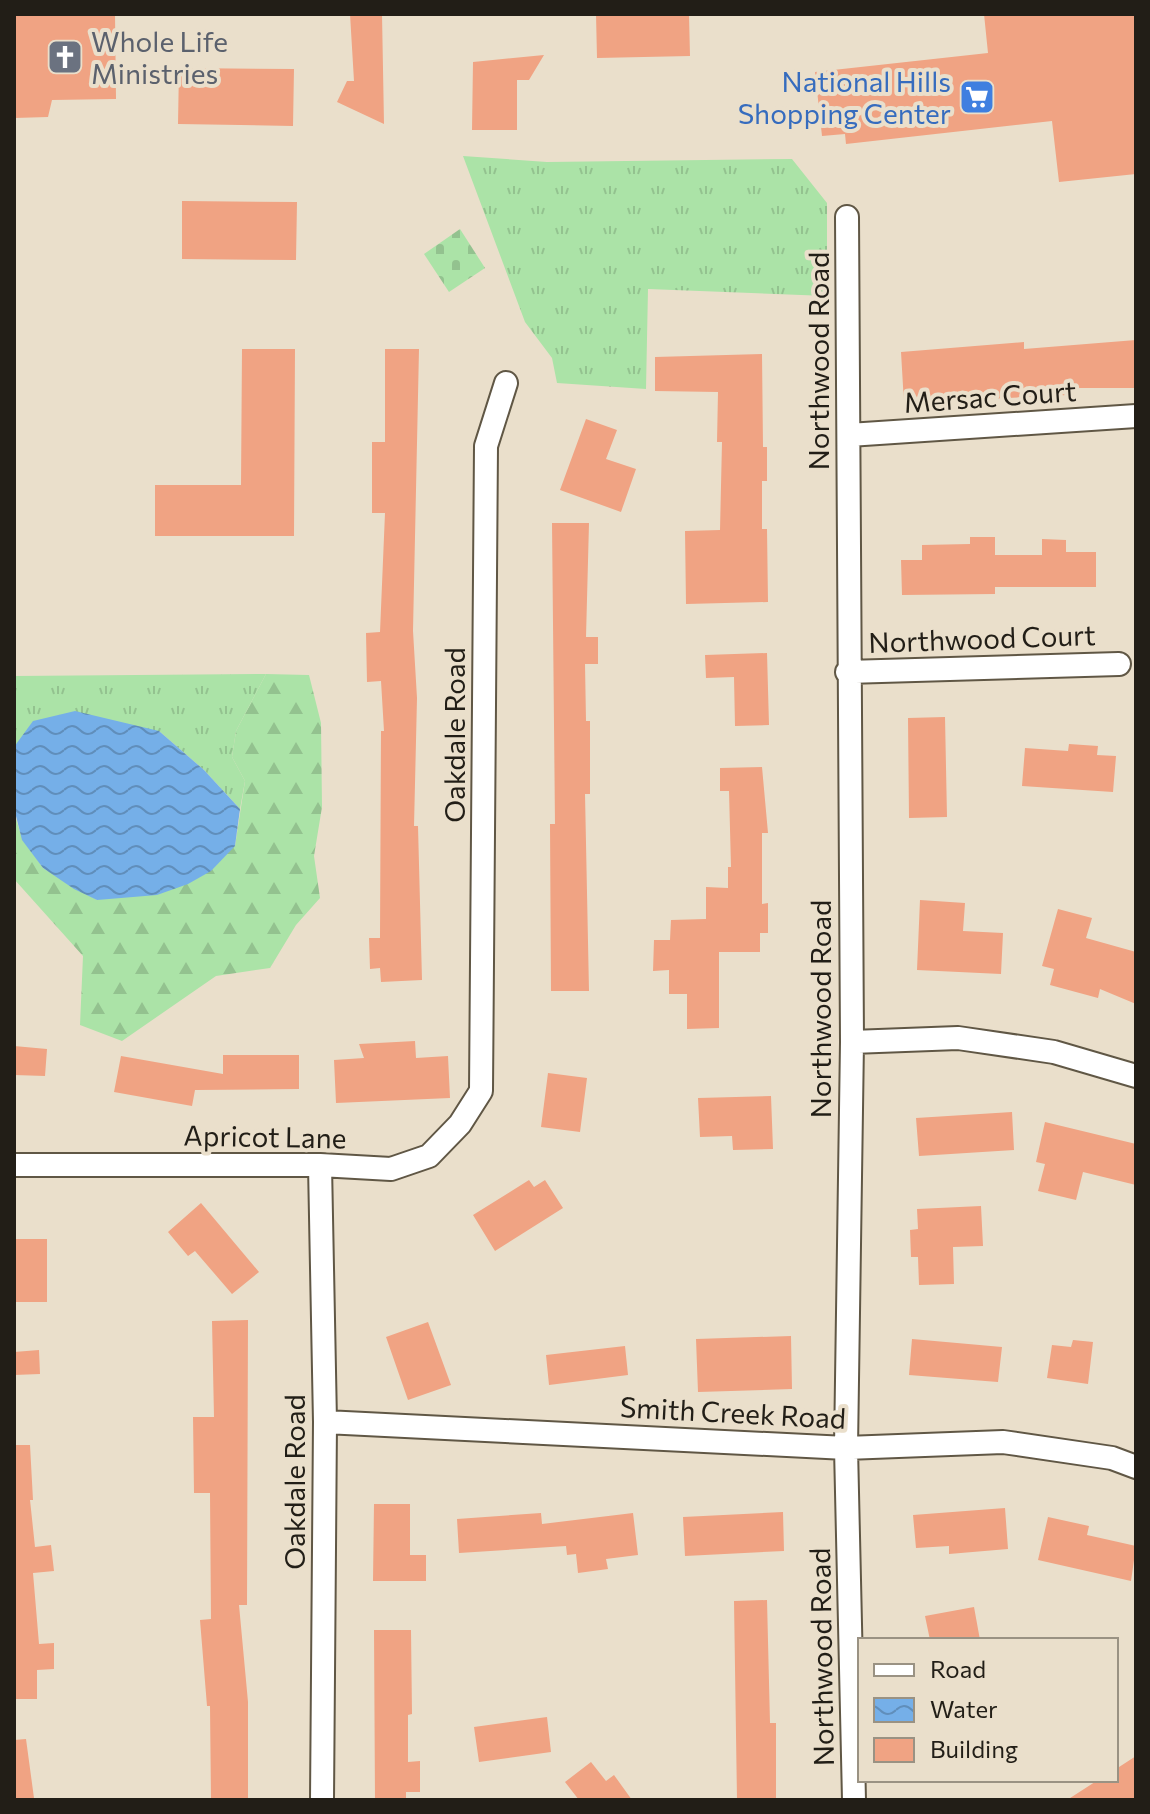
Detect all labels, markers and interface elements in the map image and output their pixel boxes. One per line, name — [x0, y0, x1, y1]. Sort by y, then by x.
place label: Whole Life Ministries — [91, 24, 228, 90]
church icon: Whole Life Ministries — [46, 38, 84, 76]
place label: National Hills Shopping Center — [738, 64, 951, 130]
supermarket icon: National Hills Shopping Center — [958, 78, 996, 116]
street label: Northwood Road — [801, 252, 835, 470]
street label: Mersac Court — [903, 373, 1077, 419]
street label: Northwood Court — [868, 617, 1096, 659]
street label: Oakdale Road — [437, 647, 471, 823]
street label: Northwood Road — [803, 900, 837, 1118]
street label: Apricot Lane — [183, 1118, 347, 1154]
street label: Smith Creek Road — [619, 1389, 847, 1435]
street label: Oakdale Road — [277, 1394, 311, 1570]
street label: Northwood Road — [802, 1547, 840, 1767]
legend — [858, 1638, 1118, 1782]
text: Road — [930, 1654, 986, 1683]
text: Water — [930, 1694, 998, 1723]
text: Building — [930, 1734, 1018, 1763]

